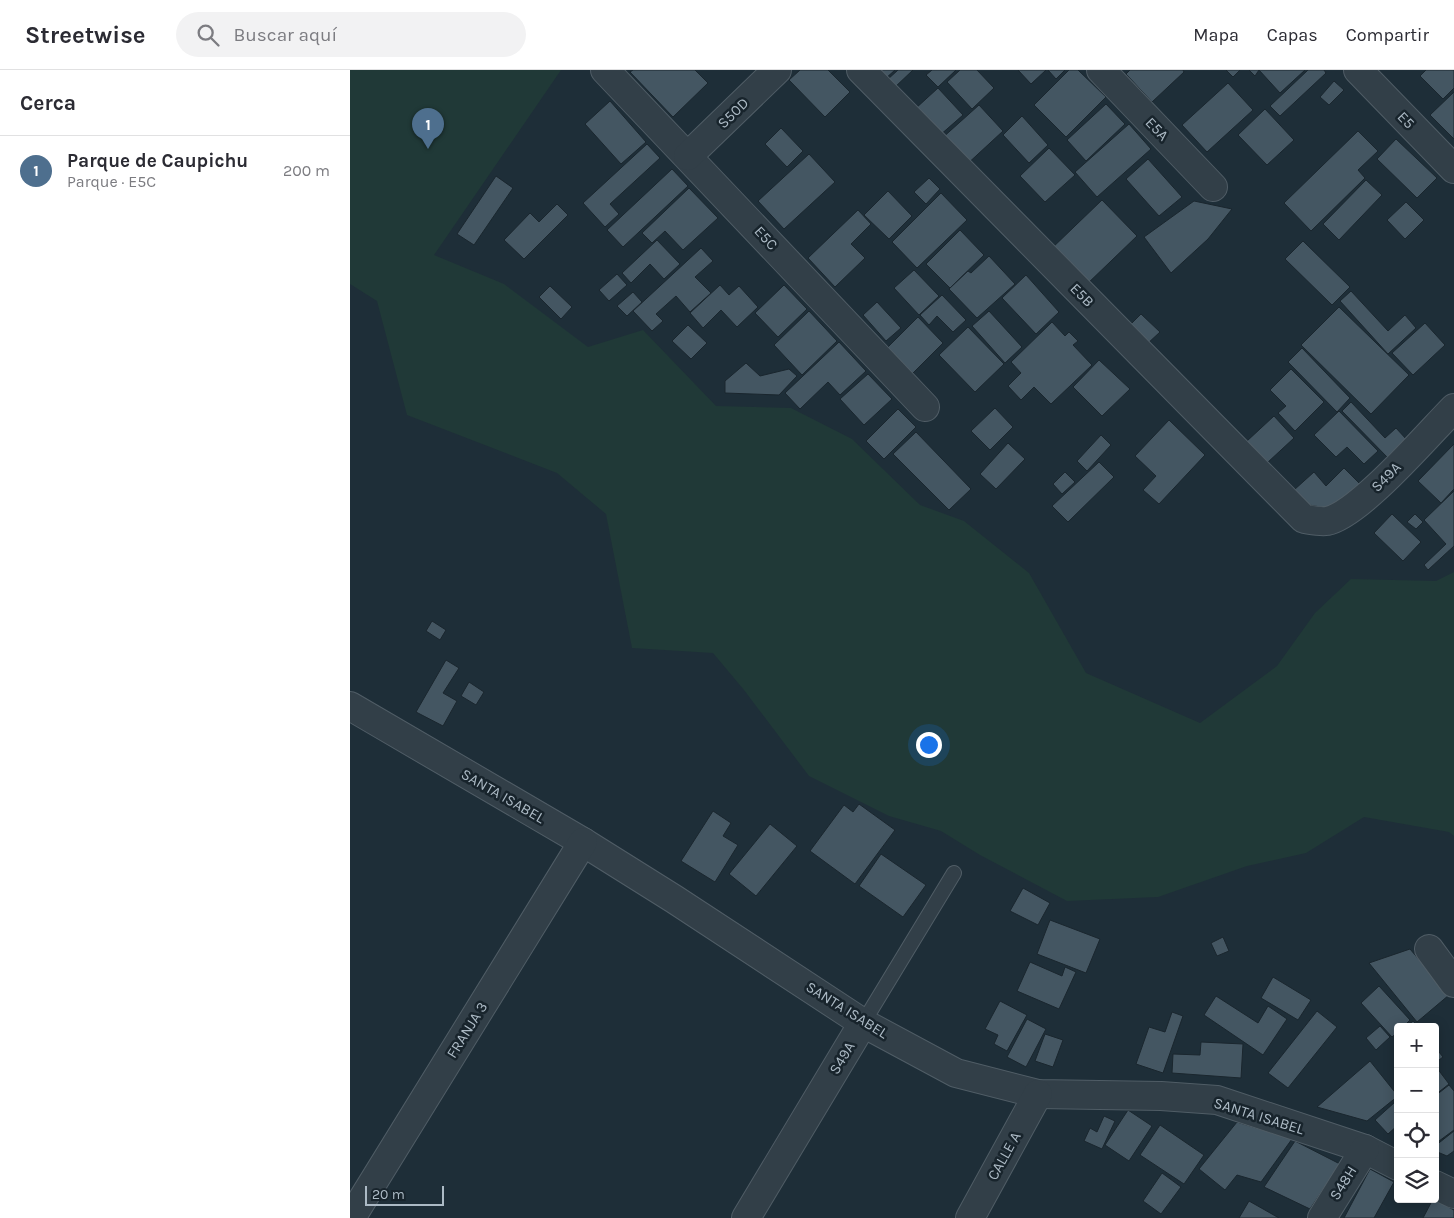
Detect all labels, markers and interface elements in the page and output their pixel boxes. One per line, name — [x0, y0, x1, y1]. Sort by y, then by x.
search box — [176, 12, 526, 57]
text: Streetwise — [25, 21, 146, 49]
icon: search — [194, 21, 222, 49]
text: Buscar aquí — [234, 24, 337, 46]
text: Mapa — [1193, 24, 1239, 46]
text: Capas — [1267, 24, 1318, 46]
text: Compartir — [1346, 24, 1429, 46]
text: Cerca — [20, 91, 76, 115]
street label: S50D — [714, 94, 752, 132]
pin: 1 — [412, 108, 444, 149]
street label: E5 — [1394, 108, 1418, 132]
street label: E5A — [1142, 114, 1173, 145]
text: Parque de Caupichu — [67, 150, 248, 172]
text: 1 — [33, 161, 39, 180]
text: 200 m — [283, 161, 330, 180]
text: Parque · E5C — [67, 172, 156, 191]
street label: E5C — [751, 222, 781, 254]
street label: E5B — [1066, 279, 1098, 311]
street label: S49A — [1367, 458, 1405, 496]
your location — [916, 732, 942, 758]
street label: SANTA ISABEL — [458, 765, 548, 827]
street label: SANTA ISABEL — [803, 978, 891, 1042]
street label: FRANJA 3 — [443, 999, 491, 1061]
map controls — [1394, 1023, 1439, 1203]
button: + — [1394, 1023, 1439, 1068]
street label: S49A — [825, 1038, 859, 1078]
button: − — [1394, 1068, 1439, 1113]
street label: SANTA ISABEL — [1212, 1094, 1306, 1138]
button: locate — [1394, 1113, 1439, 1158]
street label: CALLE A — [983, 1128, 1025, 1183]
button: layers — [1394, 1158, 1439, 1203]
street label: S48H — [1326, 1163, 1360, 1203]
scale bar — [365, 1183, 444, 1206]
text: 20 m — [372, 1186, 405, 1203]

